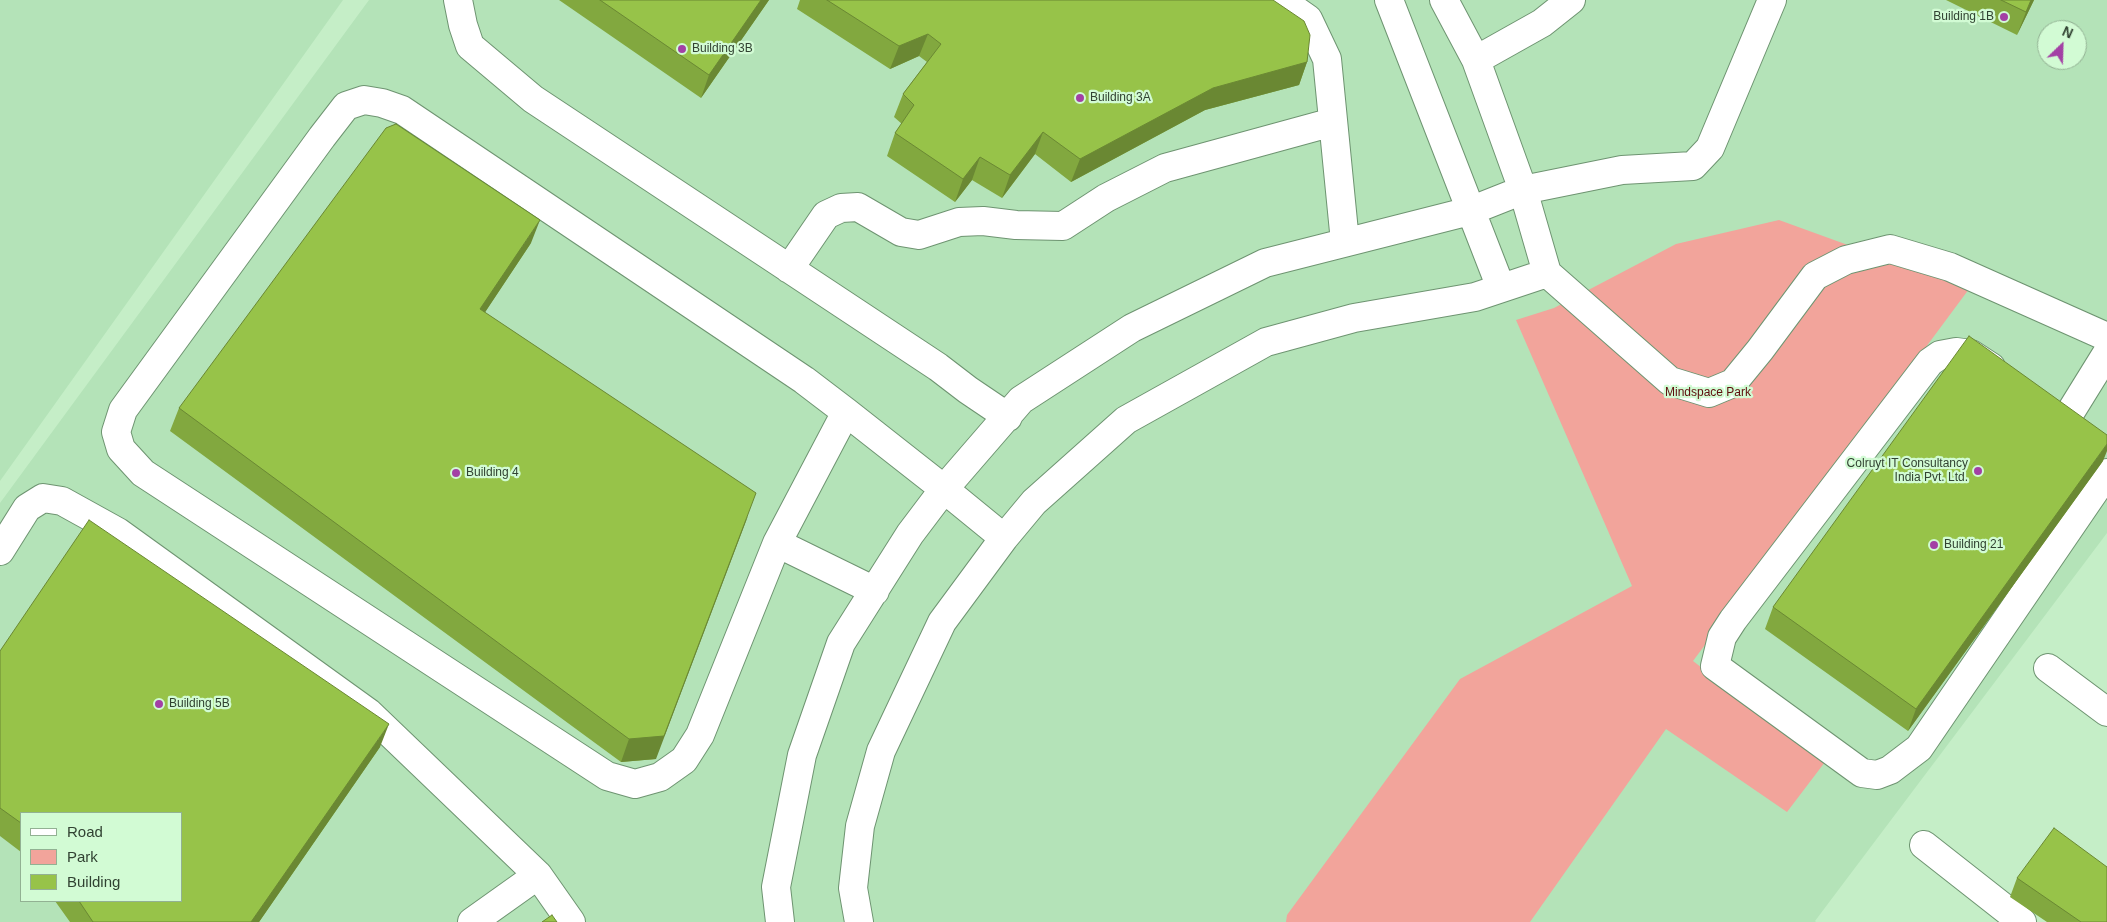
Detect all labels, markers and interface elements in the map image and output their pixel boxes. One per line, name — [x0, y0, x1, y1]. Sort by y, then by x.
place label: Building 1B — [1933, 10, 1994, 24]
marker: Building 1B — [1998, 11, 2010, 23]
north arrow — [2037, 20, 2087, 70]
text: N — [2060, 23, 2076, 42]
place label: Building 3B — [692, 42, 753, 56]
marker: Building 3B — [676, 43, 688, 55]
place label: Building 3A — [1090, 91, 1151, 105]
marker: Building 3A — [1074, 92, 1086, 104]
park label: Mindspace Park — [1665, 386, 1751, 400]
place label: Colruyt IT Consultancy India Pvt. Ltd. — [1847, 457, 1968, 485]
marker: Colruyt IT Consultancy India Pvt. Ltd. — [1972, 465, 1984, 477]
place label: Building 4 — [466, 466, 519, 480]
marker: Building 4 — [450, 467, 462, 479]
place label: Building 21 — [1944, 538, 2003, 552]
marker: Building 21 — [1928, 539, 1940, 551]
place label: Building 5B — [169, 697, 230, 711]
marker: Building 5B — [153, 698, 165, 710]
legend — [20, 812, 182, 902]
text: Road — [67, 823, 103, 840]
text: Park — [67, 848, 98, 865]
text: Building — [67, 873, 120, 890]

